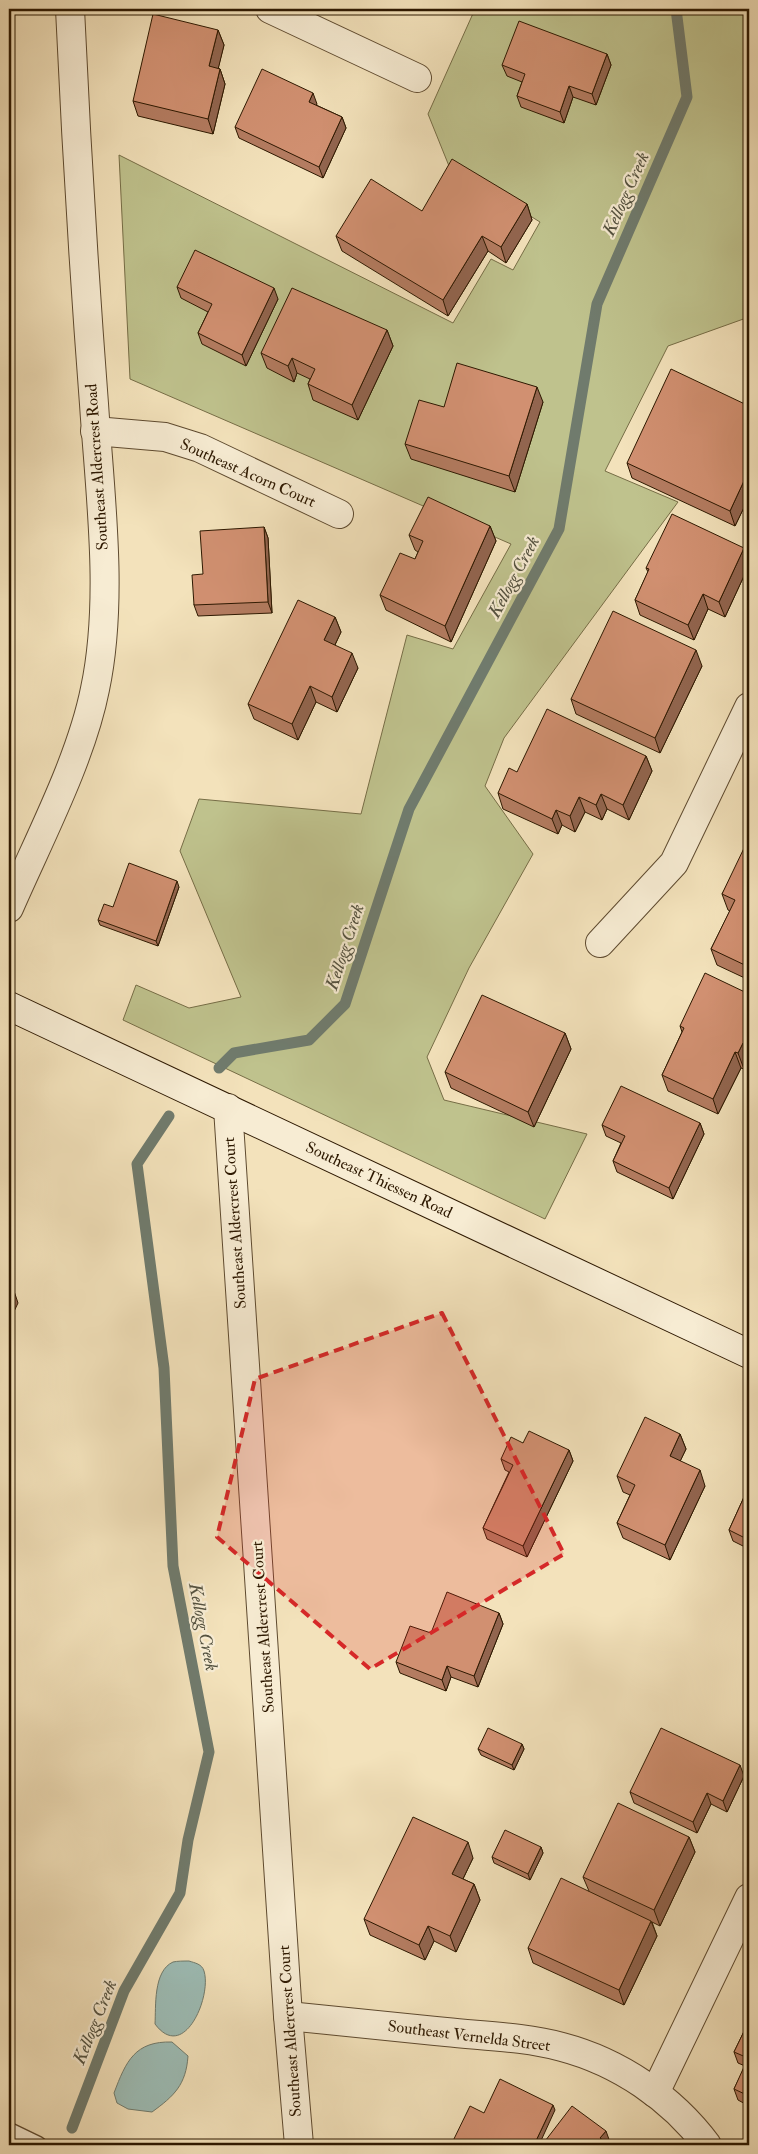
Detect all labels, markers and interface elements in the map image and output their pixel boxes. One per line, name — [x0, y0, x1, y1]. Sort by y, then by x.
water label: Kellogg Creek — [597, 149, 655, 240]
street label: Southeast Aldercrest Road — [81, 383, 113, 551]
street label: Southeast Acorn Court — [177, 434, 319, 512]
water label: Kellogg Creek — [482, 532, 545, 623]
water label: Kellogg Creek — [320, 901, 370, 994]
street label: Southeast Aldercrest Court — [219, 1136, 251, 1310]
street label: Southeast Thiessen Road — [302, 1137, 456, 1223]
street label: Southeast Aldercrest Court — [247, 1540, 279, 1714]
water label: Kellogg Creek — [183, 1580, 223, 1673]
street label: Southeast Aldercrest Court — [274, 1944, 306, 2118]
water label: Kellogg Creek — [67, 1976, 122, 2069]
street label: Southeast Vernelda Street — [387, 2016, 551, 2056]

